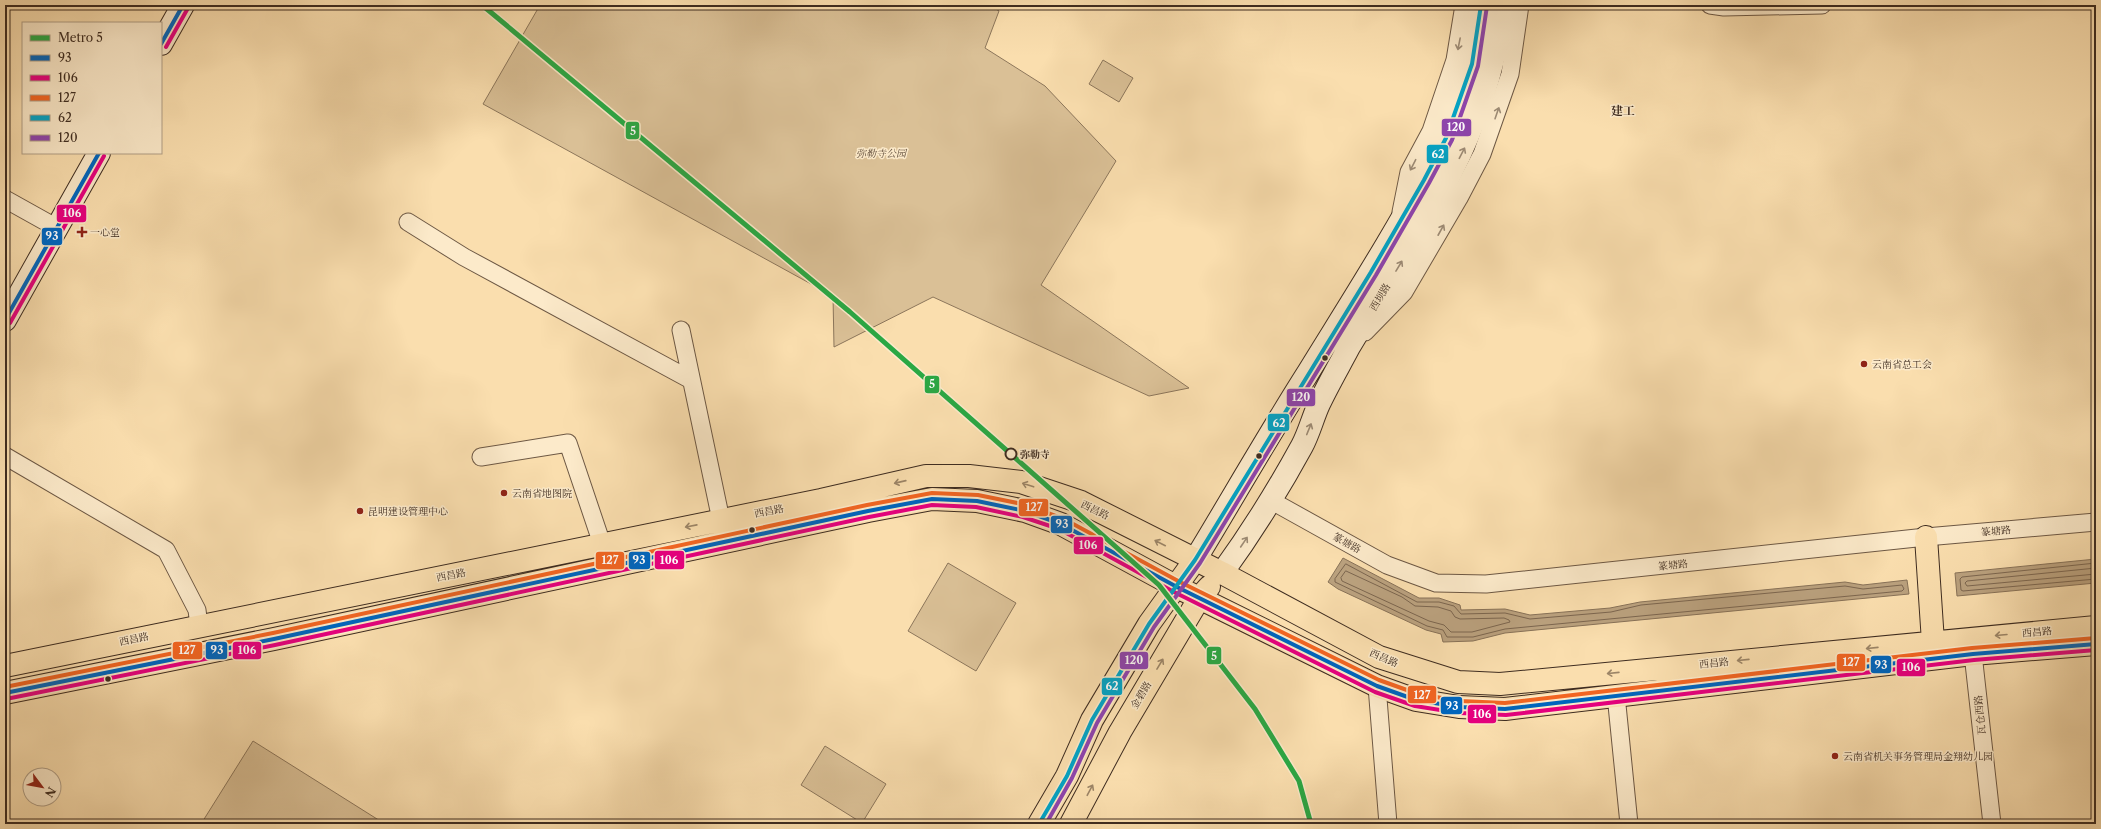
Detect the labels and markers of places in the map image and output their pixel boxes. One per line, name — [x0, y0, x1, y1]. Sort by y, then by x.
place label: 一心堂 — [90, 226, 120, 239]
marker: 一心堂 — [77, 227, 87, 237]
unlabelled marker — [1320, 353, 1330, 363]
place label: 云南省总工会 — [1872, 358, 1932, 371]
marker: 云南省总工会 — [1859, 359, 1869, 369]
marker: 弥勒寺 — [1004, 447, 1018, 461]
place label: 弥勒寺 — [1020, 448, 1050, 461]
unlabelled marker — [1254, 451, 1264, 461]
place label: 云南省地图院 — [512, 487, 572, 500]
marker: 云南省地图院 — [499, 488, 509, 498]
place label: 昆明建设管理中心 — [368, 505, 448, 518]
marker: 昆明建设管理中心 — [355, 506, 365, 516]
unlabelled marker — [747, 525, 757, 535]
unlabelled marker — [103, 674, 113, 684]
place label: 云南省机关事务管理局金翔幼儿园 — [1843, 750, 1993, 763]
marker: 云南省机关事务管理局金翔幼儿园 — [1830, 751, 1840, 761]

